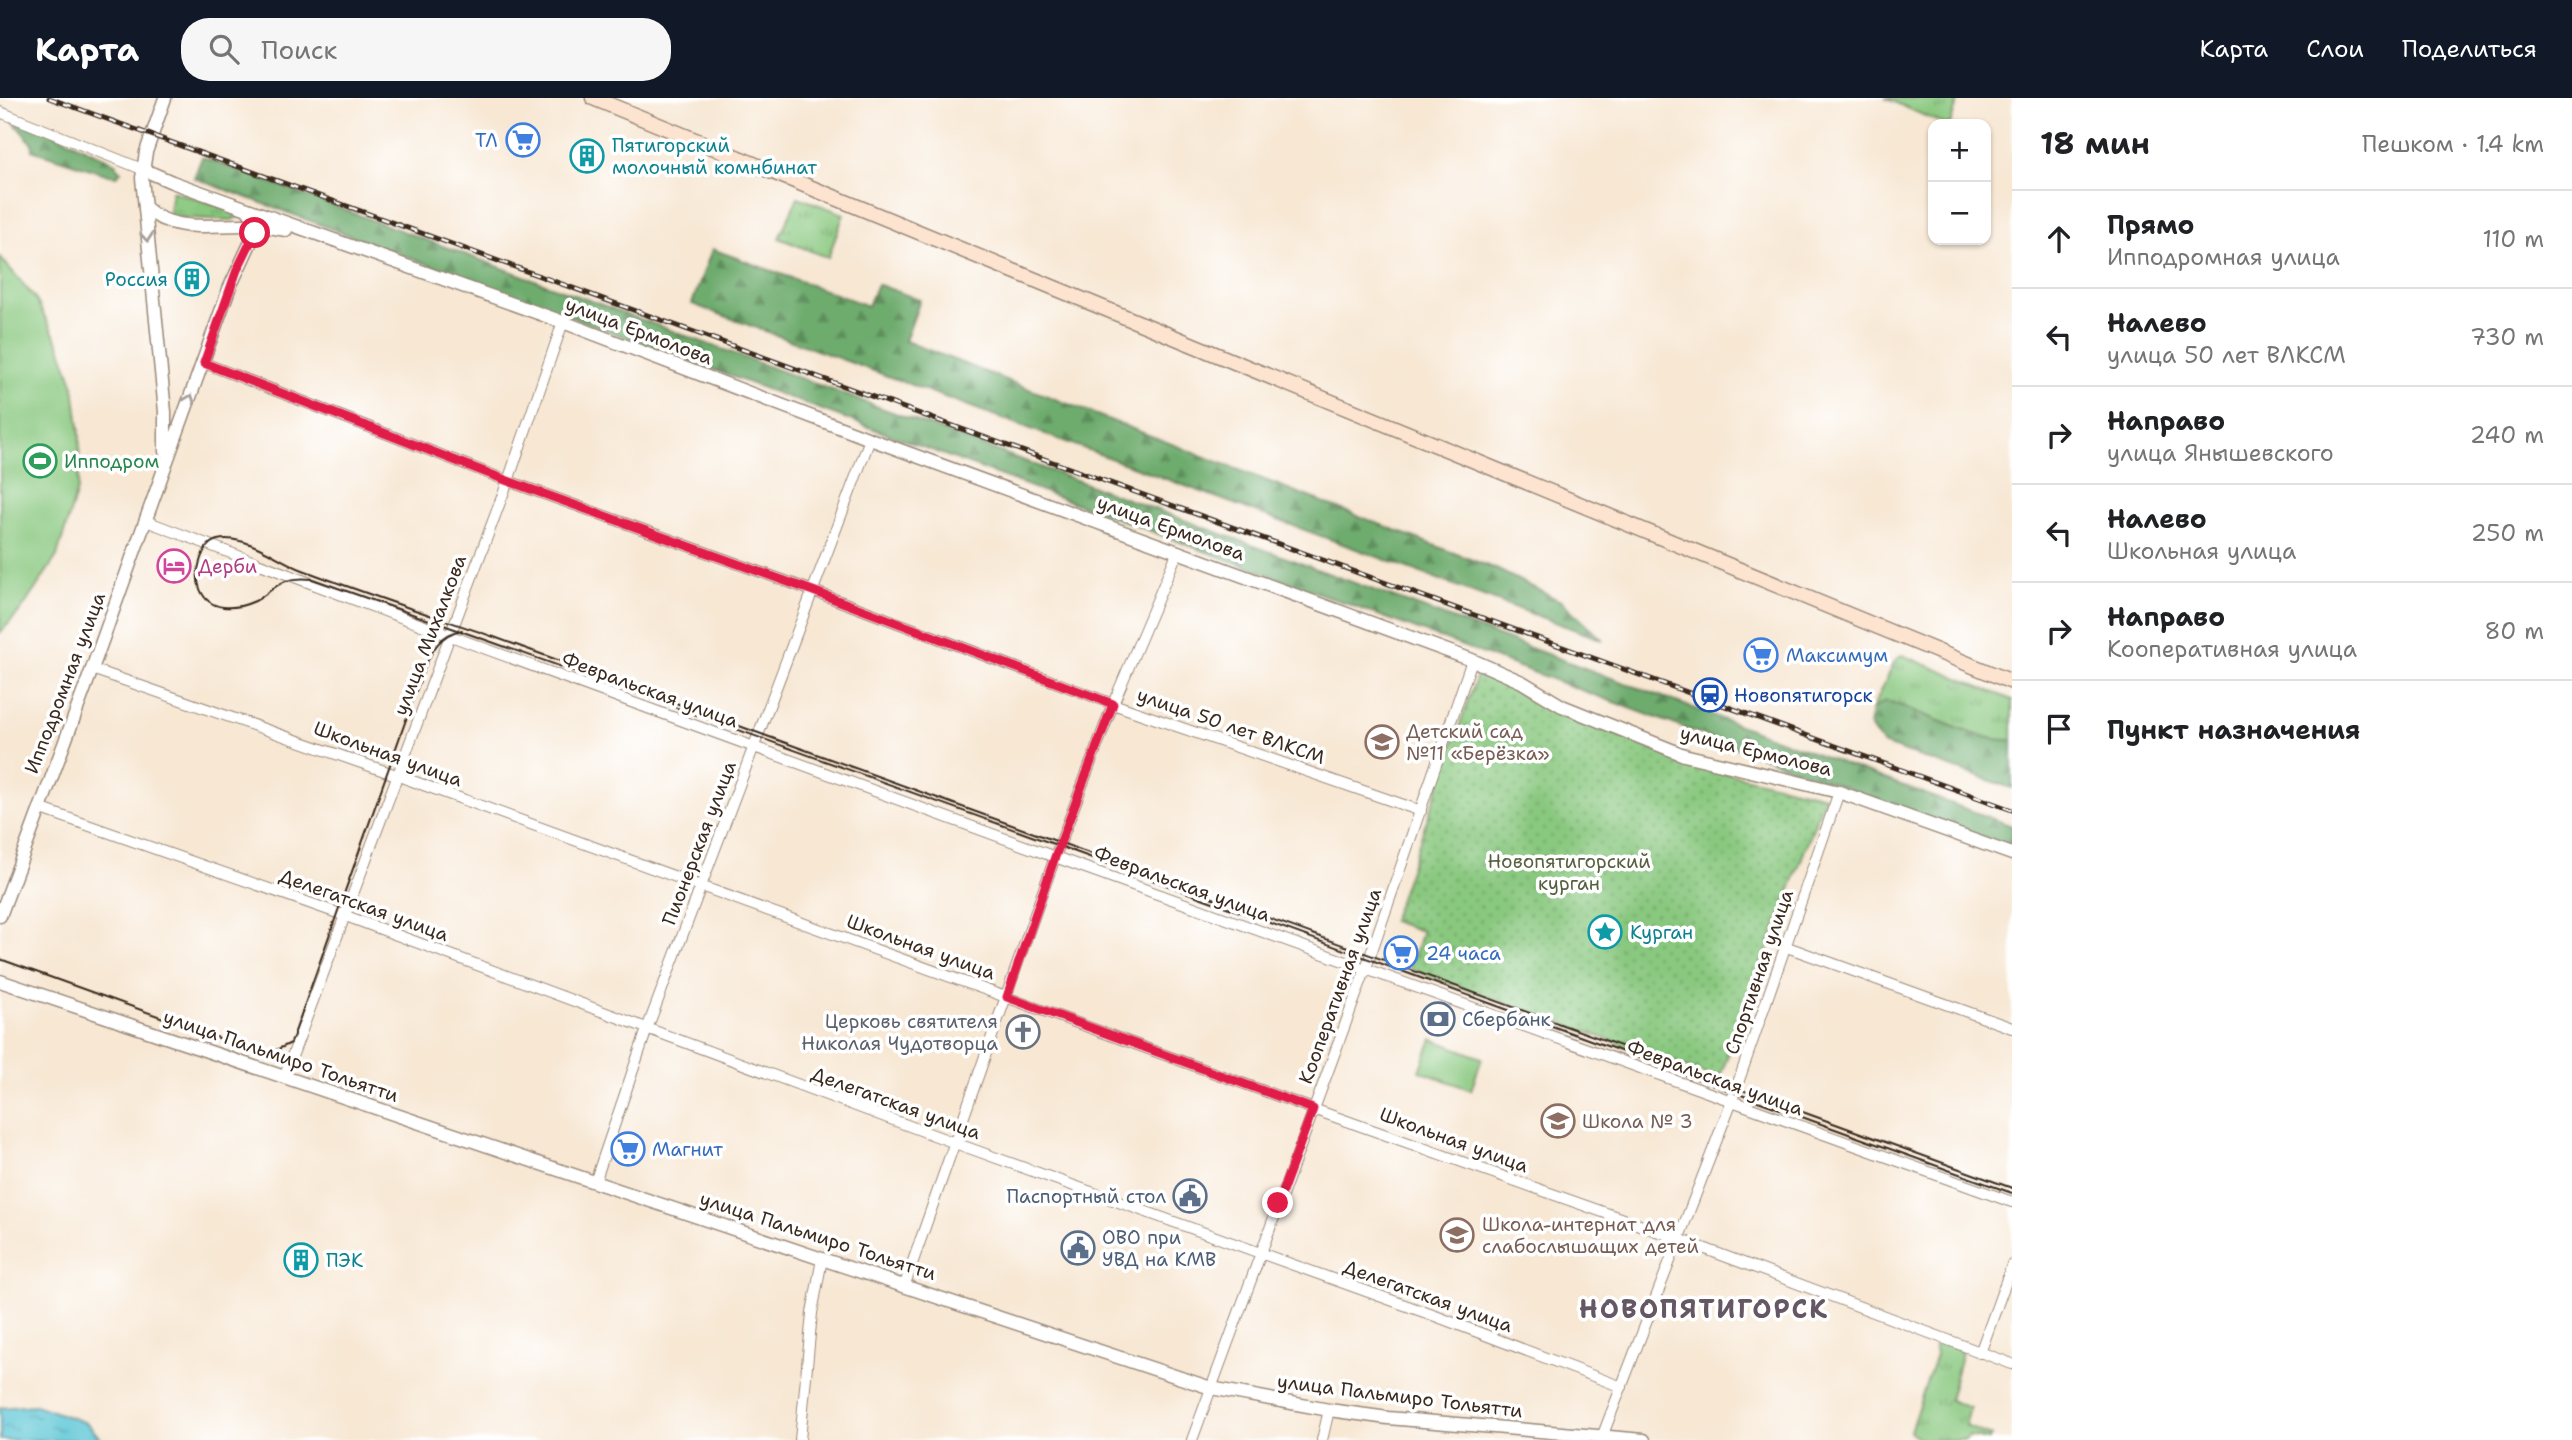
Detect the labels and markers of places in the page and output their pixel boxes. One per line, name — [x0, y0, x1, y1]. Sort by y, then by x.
supermarket icon: ТЛ — [504, 121, 542, 159]
place label: ТЛ — [475, 128, 498, 153]
place label: Пятигорский молочный комнбинат — [612, 133, 817, 180]
building icon: Пятигорский молочный комнбинат — [568, 137, 606, 175]
building icon: Россия — [173, 260, 211, 298]
place label: Россия — [105, 267, 168, 292]
sports icon: Ипподpом — [21, 442, 59, 480]
place label: Ипподpом — [64, 449, 159, 474]
hotel icon: Дерби — [155, 547, 193, 585]
place label: Дерби — [198, 554, 257, 579]
supermarket icon: Максимум — [1742, 636, 1780, 674]
place label: Максимум — [1786, 643, 1888, 668]
station icon: Новопятигорск — [1691, 676, 1729, 714]
place label: Новопятигорск — [1734, 683, 1873, 708]
place label: Детский сад №11 «Берёзка» — [1406, 719, 1550, 766]
school or university icon: Детский сад №11 «Берёзка» — [1363, 723, 1401, 761]
place icon: Курган — [1586, 913, 1624, 951]
place label: Курган — [1630, 920, 1693, 945]
supermarket icon: 24 часа — [1382, 934, 1420, 972]
place label: 24 часа — [1426, 941, 1501, 966]
bank icon: Сбербанк — [1419, 1000, 1457, 1038]
place label: Сбербанк — [1462, 1007, 1551, 1032]
place label: Церковь святителя Николая Чудотворца — [801, 1009, 998, 1056]
church icon: Церковь святителя Николая Чудотворца — [1004, 1013, 1042, 1051]
school or university icon: Школа № 3 — [1539, 1102, 1577, 1140]
place label: Школа № 3 — [1582, 1109, 1693, 1134]
supermarket icon: Магнит — [609, 1130, 647, 1168]
place label: Магнит — [652, 1137, 723, 1162]
public building icon: Паспортный стол — [1171, 1177, 1209, 1215]
place label: Паспортный стол — [1006, 1184, 1166, 1209]
place label: Школа-интернат для слабослышащих детей — [1482, 1212, 1699, 1259]
school or university icon: Школа-интернат для слабослышащих детей — [1438, 1216, 1476, 1254]
place label: ОВО при УВД на КМВ — [1102, 1225, 1216, 1272]
public building icon: ОВО при УВД на КМВ — [1059, 1229, 1097, 1267]
building icon: ПЭК — [282, 1241, 320, 1279]
place label: ПЭК — [326, 1248, 363, 1273]

